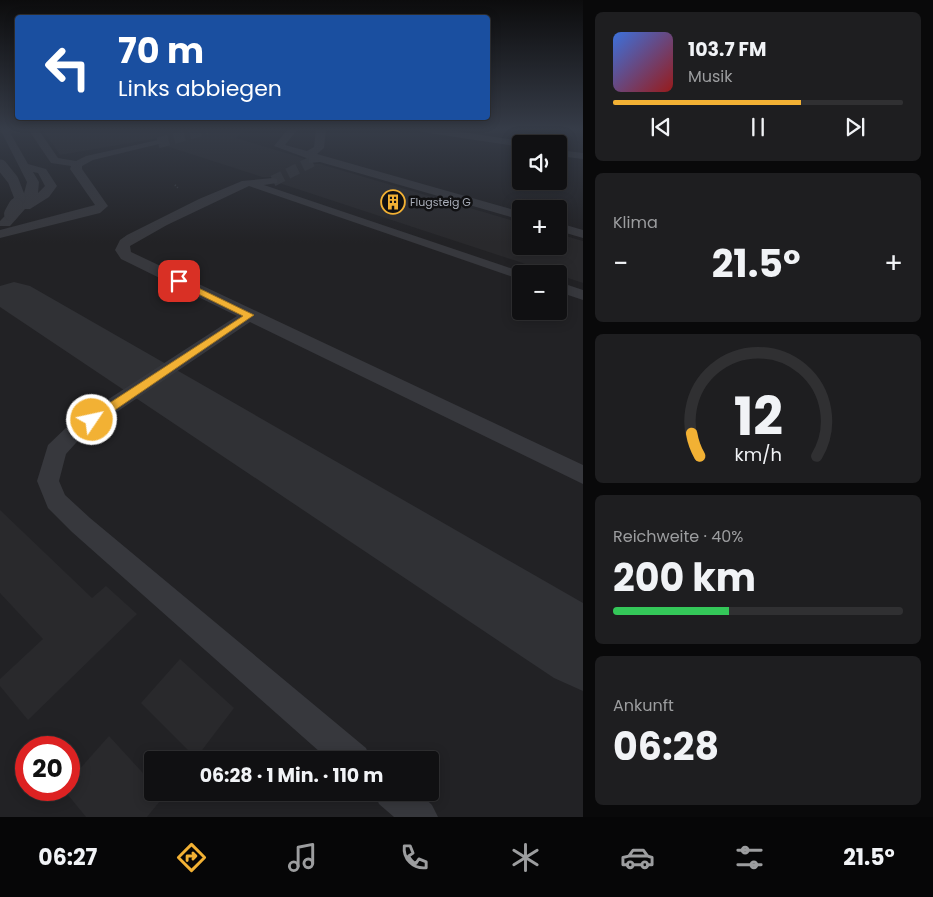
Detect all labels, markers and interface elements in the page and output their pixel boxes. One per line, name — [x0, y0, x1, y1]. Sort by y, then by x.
text: 70 m — [118, 26, 204, 75]
icon: left — [35, 35, 100, 100]
text: 103.7 FM — [688, 36, 766, 63]
text: Musik — [688, 65, 733, 88]
text: Links abbiegen — [118, 73, 282, 104]
icon: previous — [647, 113, 675, 141]
icon: pause — [744, 113, 772, 141]
icon: next — [841, 113, 869, 141]
map controls — [512, 135, 567, 320]
button: sound — [512, 135, 567, 190]
building icon: Flugsteig G — [380, 189, 406, 215]
place label: Flugsteig G — [410, 194, 471, 210]
button: + — [512, 200, 567, 255]
text: Klima — [613, 211, 658, 234]
text: 21.5° — [712, 237, 801, 290]
text: − — [613, 244, 628, 283]
text: + — [884, 244, 903, 283]
pin — [158, 260, 200, 302]
button: − — [512, 265, 567, 320]
icon: arrive — [165, 267, 193, 295]
text: 12 — [733, 380, 783, 453]
position arrow — [65, 393, 117, 445]
text: km/h — [734, 442, 782, 467]
text: Reichweite · 40% — [613, 525, 743, 548]
text: 200 km — [613, 551, 756, 604]
text: Ankunft — [613, 694, 674, 717]
text: 06:28 — [613, 720, 719, 773]
speed limit sign: 20 — [15, 736, 80, 801]
text: 06:28 · 1 Min. · 110 m — [200, 762, 383, 789]
icon: directions — [174, 840, 209, 875]
icon: music — [285, 840, 320, 875]
icon: phone — [397, 840, 432, 875]
icon: climate — [508, 840, 543, 875]
icon: car — [620, 840, 655, 875]
icon: filters — [732, 840, 767, 875]
text: 06:27 — [38, 842, 97, 873]
text: 21.5° — [843, 842, 895, 873]

